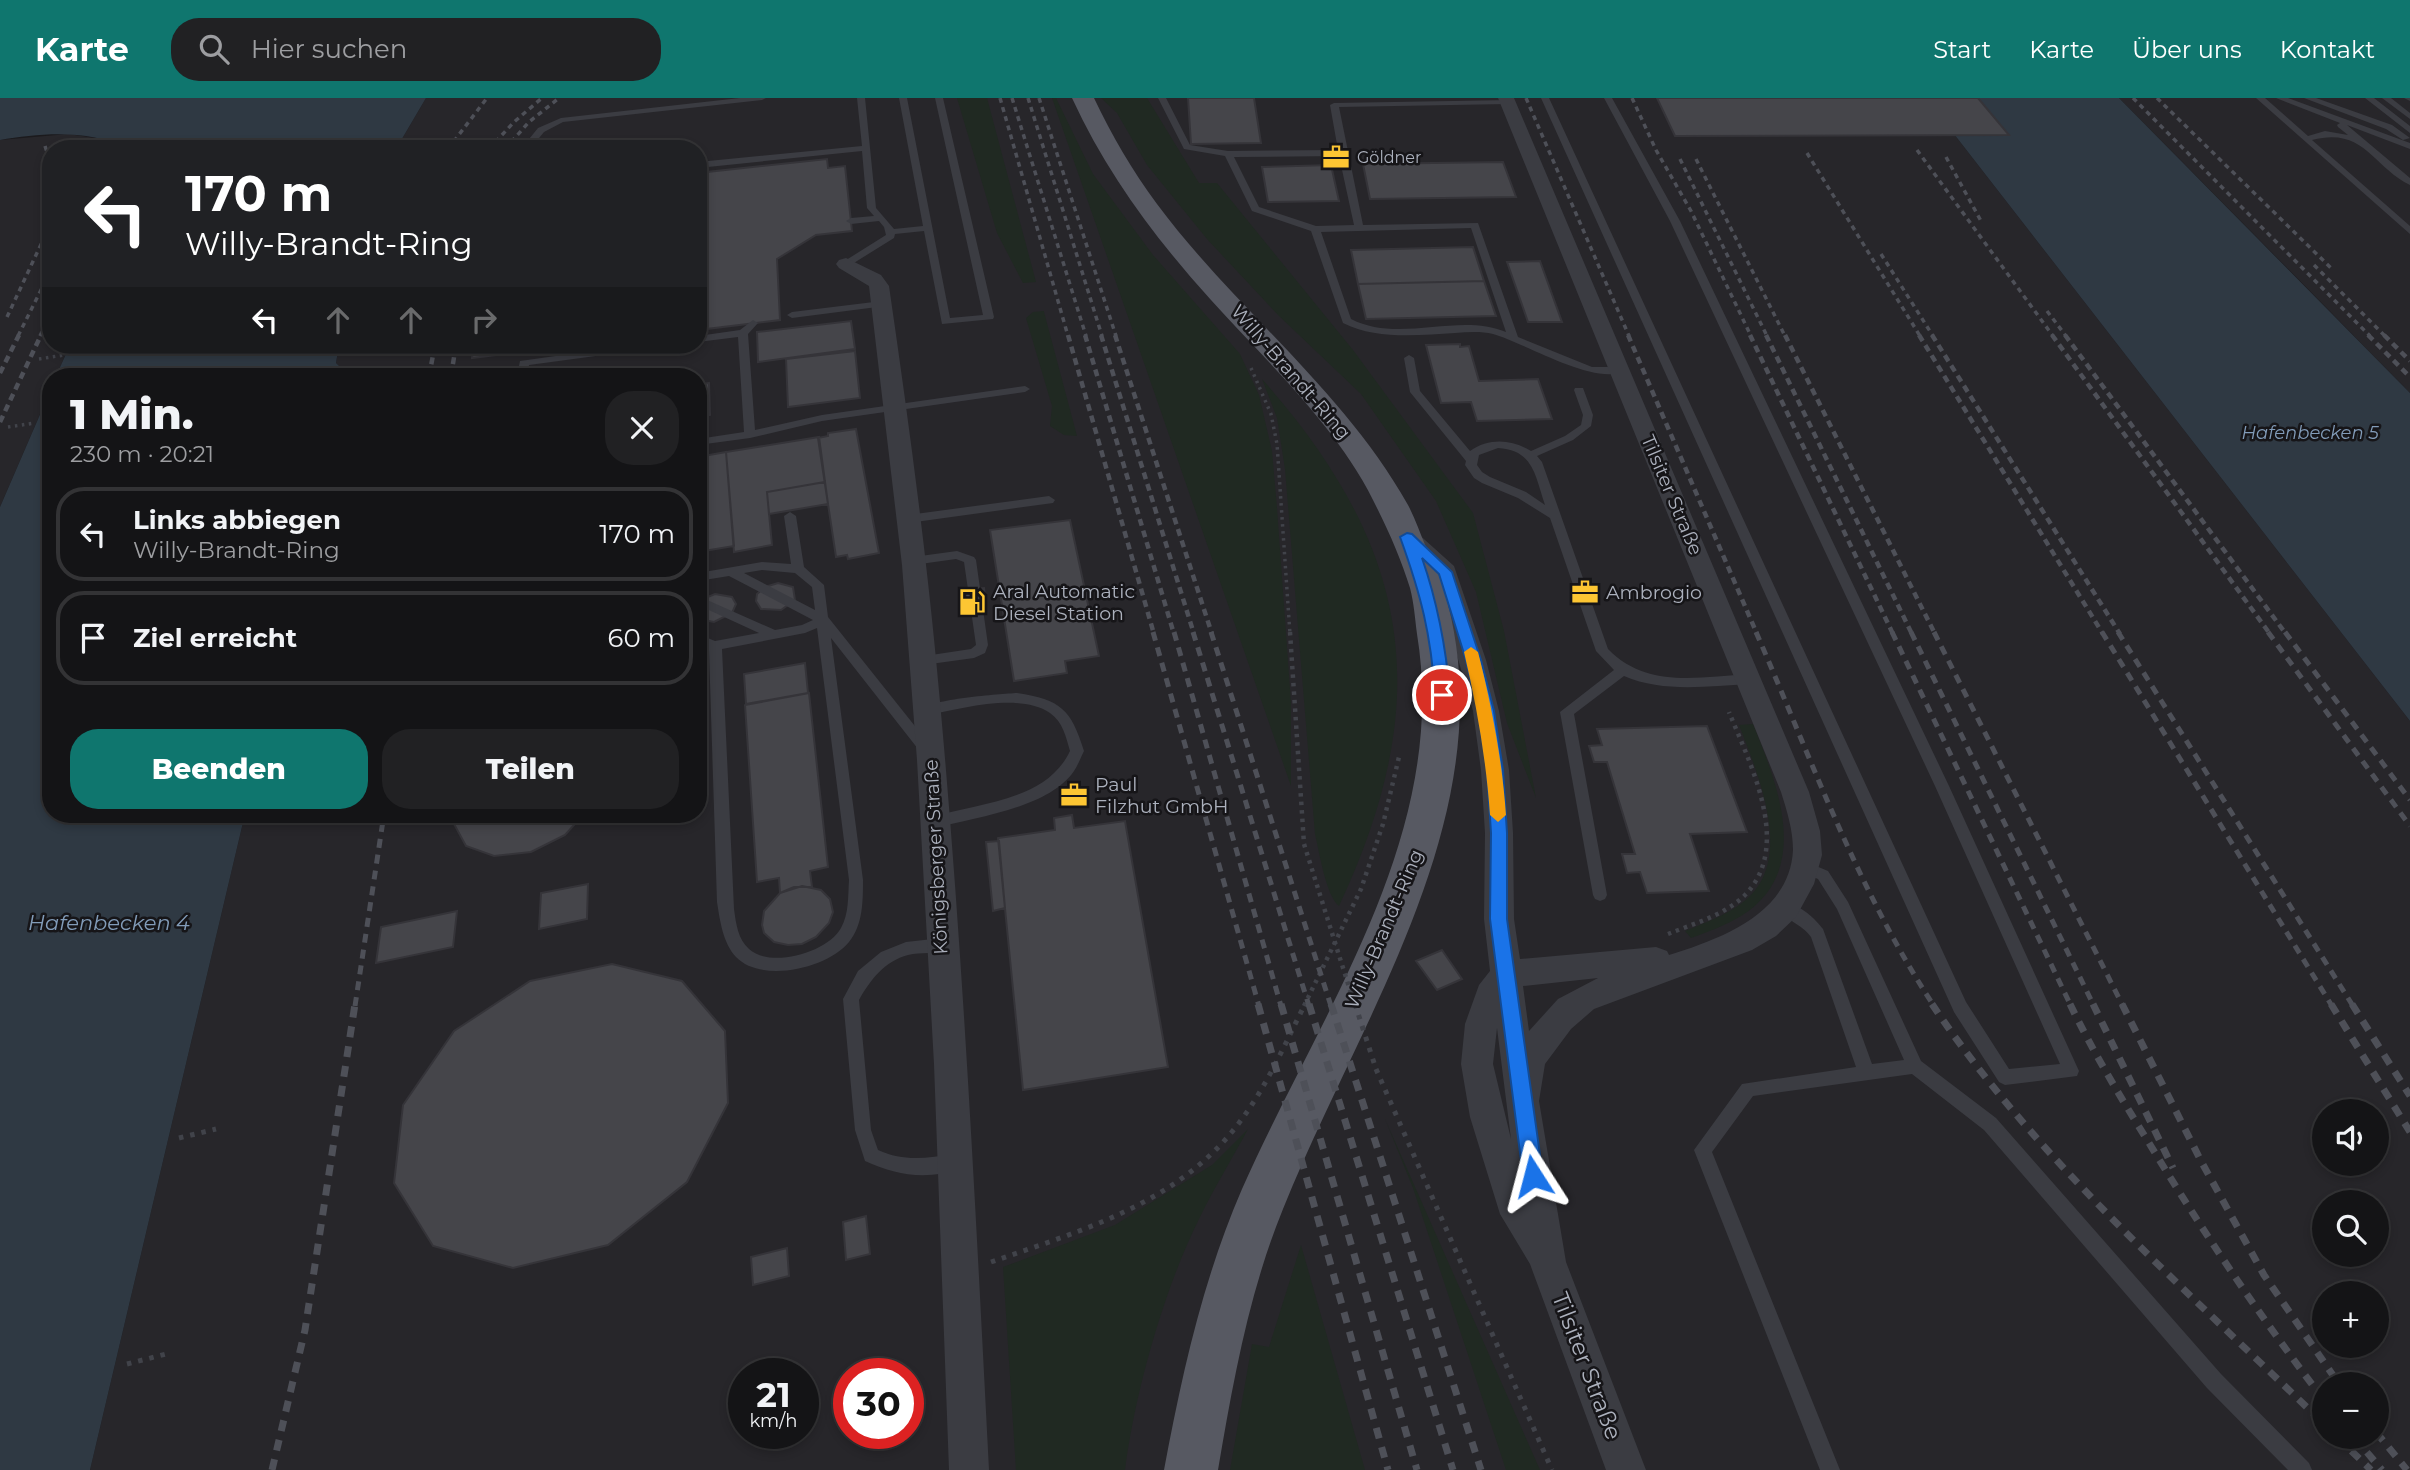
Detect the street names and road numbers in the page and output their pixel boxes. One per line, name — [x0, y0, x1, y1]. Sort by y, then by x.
street label: Willy-Brandt-Ring — [1226, 300, 1356, 444]
street label: Tilsiter Straße — [1636, 431, 1708, 559]
street label: Königsberger Straße — [919, 759, 953, 955]
street label: Willy-Brandt-Ring — [1340, 846, 1428, 1012]
street label: Tilsiter Straße — [1546, 1288, 1628, 1444]

